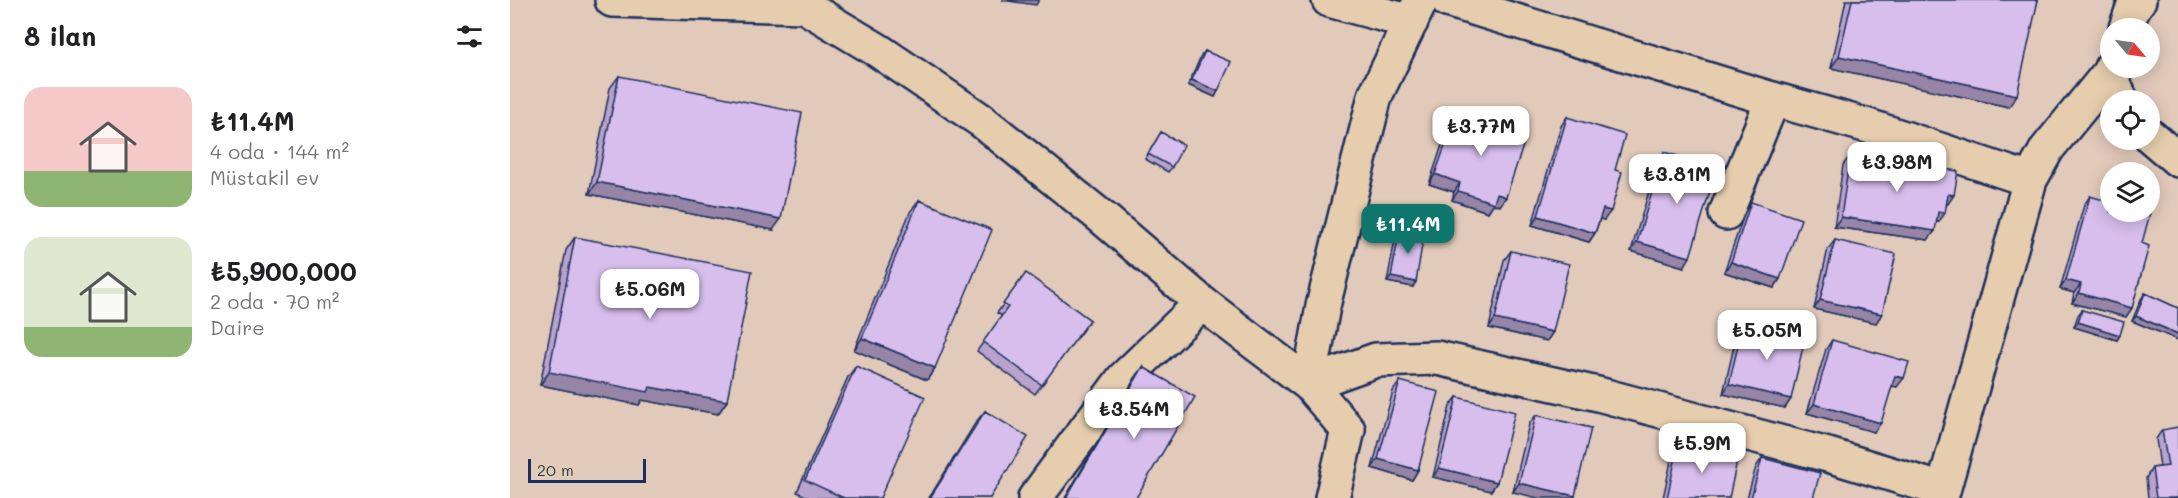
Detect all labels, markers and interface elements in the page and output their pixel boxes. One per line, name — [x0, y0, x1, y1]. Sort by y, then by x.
north arrow — [2100, 18, 2160, 78]
map controls — [2100, 18, 2160, 222]
text: 8 ilan — [24, 19, 96, 53]
icon: filters — [453, 20, 486, 53]
button: locate — [2100, 90, 2160, 150]
text: ₺11.4M — [210, 104, 295, 138]
pin: ₺3.77M — [1432, 106, 1530, 157]
icon: home — [72, 111, 144, 183]
text: ₺3.77M — [1446, 112, 1516, 138]
text: 4 oda · 144 m² — [210, 138, 349, 164]
pin: ₺3.98M — [1848, 142, 1946, 193]
text: ₺3.98M — [1861, 148, 1933, 174]
pin: ₺3.81M — [1628, 154, 1726, 205]
text: ₺3.81M — [1643, 160, 1711, 186]
button: layers — [2100, 162, 2160, 222]
text: Müstakil ev — [210, 164, 319, 190]
pin: ₺11.4M — [1359, 204, 1457, 255]
text: ₺11.4M — [1375, 210, 1441, 236]
text: ₺5,900,000 — [210, 254, 357, 288]
icon: home — [72, 261, 144, 333]
pin: ₺5.06M — [601, 269, 699, 320]
text: ₺5.06M — [614, 275, 686, 301]
text: 2 oda · 70 m² — [210, 288, 339, 314]
pin: ₺5.05M — [1718, 310, 1816, 361]
text: Daire — [210, 314, 265, 340]
text: ₺5.05M — [1731, 316, 1803, 342]
pin: ₺3.54M — [1085, 389, 1183, 440]
text: ₺3.54M — [1098, 395, 1170, 421]
pin: ₺5.9M — [1660, 423, 1744, 474]
text: ₺5.9M — [1673, 429, 1731, 455]
scale bar — [528, 456, 646, 484]
text: 20 m — [537, 459, 574, 480]

